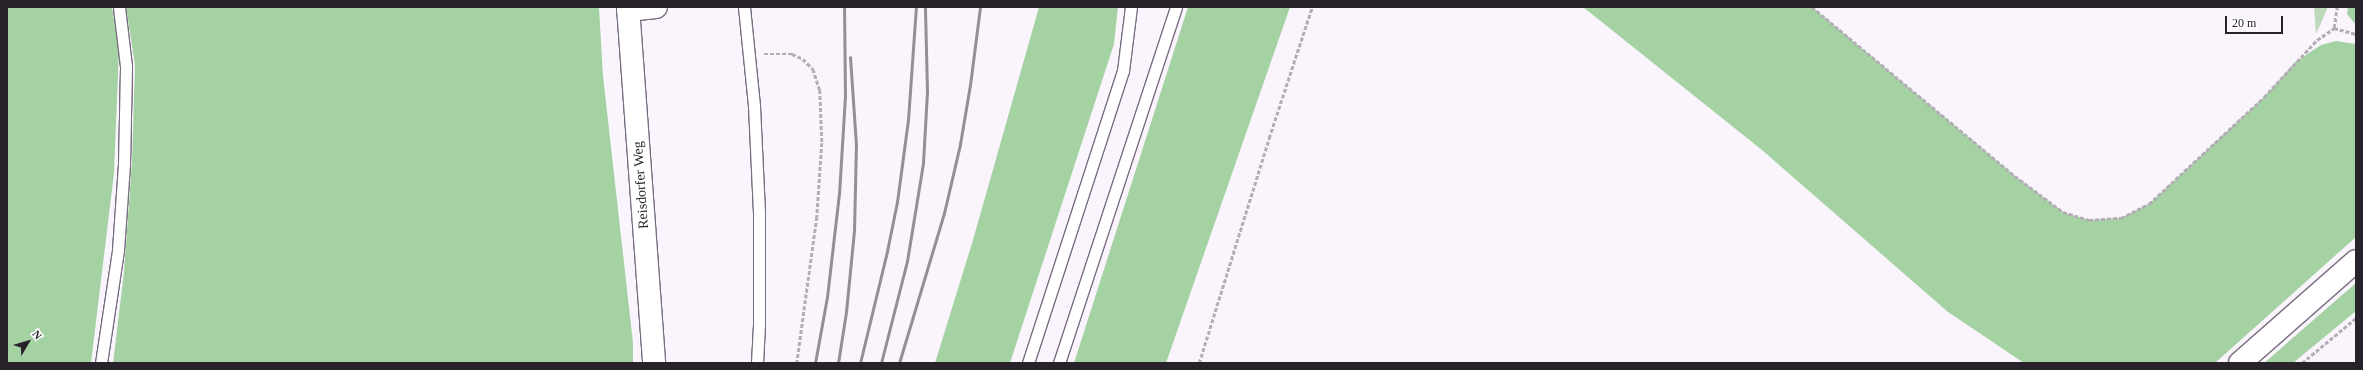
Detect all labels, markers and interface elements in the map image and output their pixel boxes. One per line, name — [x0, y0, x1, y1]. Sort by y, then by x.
scale bar — [2227, 8, 2285, 34]
text: 20 m — [2232, 16, 2256, 30]
street label: Reisdorfer Weg — [630, 141, 652, 229]
north arrow — [8, 322, 48, 362]
text: N — [30, 328, 45, 341]

